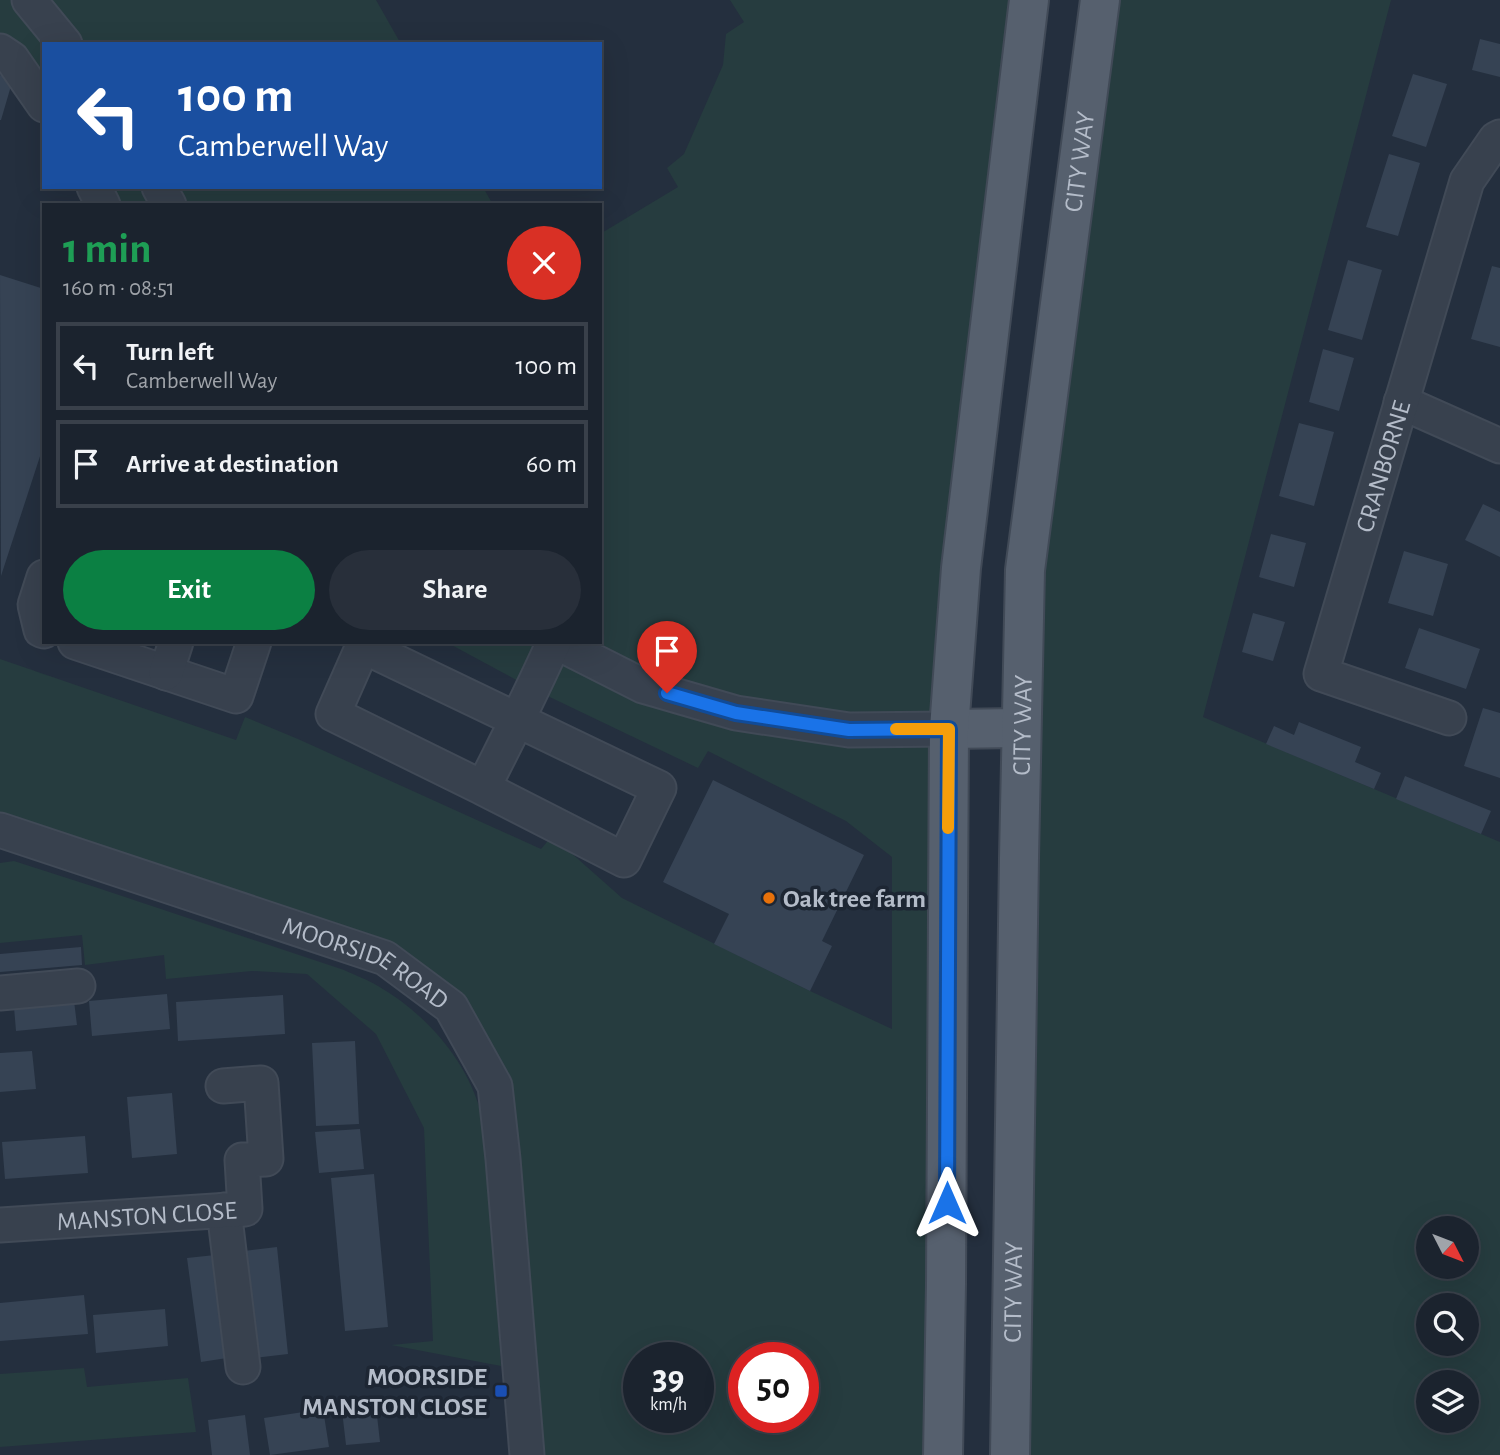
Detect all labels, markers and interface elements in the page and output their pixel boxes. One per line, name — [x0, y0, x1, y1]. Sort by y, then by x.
icon: left — [63, 70, 154, 161]
text: 100 m — [178, 72, 294, 121]
street label: CITY WAY — [1060, 110, 1099, 214]
text: Camberwell Way — [178, 130, 388, 162]
button: close — [507, 226, 581, 300]
text: 1 min — [63, 228, 152, 270]
text: 160 m · 08:51 — [63, 277, 175, 300]
text: Turn left — [126, 339, 214, 365]
icon: left — [67, 347, 105, 385]
text: 100 m — [516, 353, 577, 379]
text: Camberwell Way — [126, 370, 277, 393]
street label: CRANBORNE — [1352, 398, 1415, 535]
icon: arrive — [67, 445, 105, 483]
text: Arrive at destination — [126, 451, 339, 477]
text: 60 m — [526, 451, 577, 477]
button: Exit — [63, 550, 315, 630]
button: Share — [329, 550, 581, 630]
pin — [637, 621, 697, 693]
icon: arrive — [648, 632, 686, 670]
street label: CITY WAY — [1009, 674, 1037, 776]
place label: Oak tree farm — [783, 886, 926, 912]
marker: Oak tree farm — [761, 890, 777, 906]
street label: MOORSIDE ROAD — [279, 913, 453, 1014]
position arrow — [910, 1166, 984, 1240]
street label: MANSTON CLOSE — [56, 1198, 238, 1235]
north arrow — [1416, 1216, 1479, 1279]
map controls — [1416, 1216, 1479, 1433]
street label: CITY WAY — [1000, 1241, 1027, 1343]
button: search — [1416, 1293, 1479, 1356]
speed limit sign: 50 — [728, 1342, 819, 1433]
text: 39 — [652, 1361, 684, 1396]
place label: MOORSIDE MANSTON CLOSE — [302, 1364, 487, 1420]
button: layers — [1416, 1370, 1479, 1433]
marker: MOORSIDE MANSTON CLOSE — [493, 1383, 509, 1399]
text: km/h — [650, 1396, 687, 1414]

